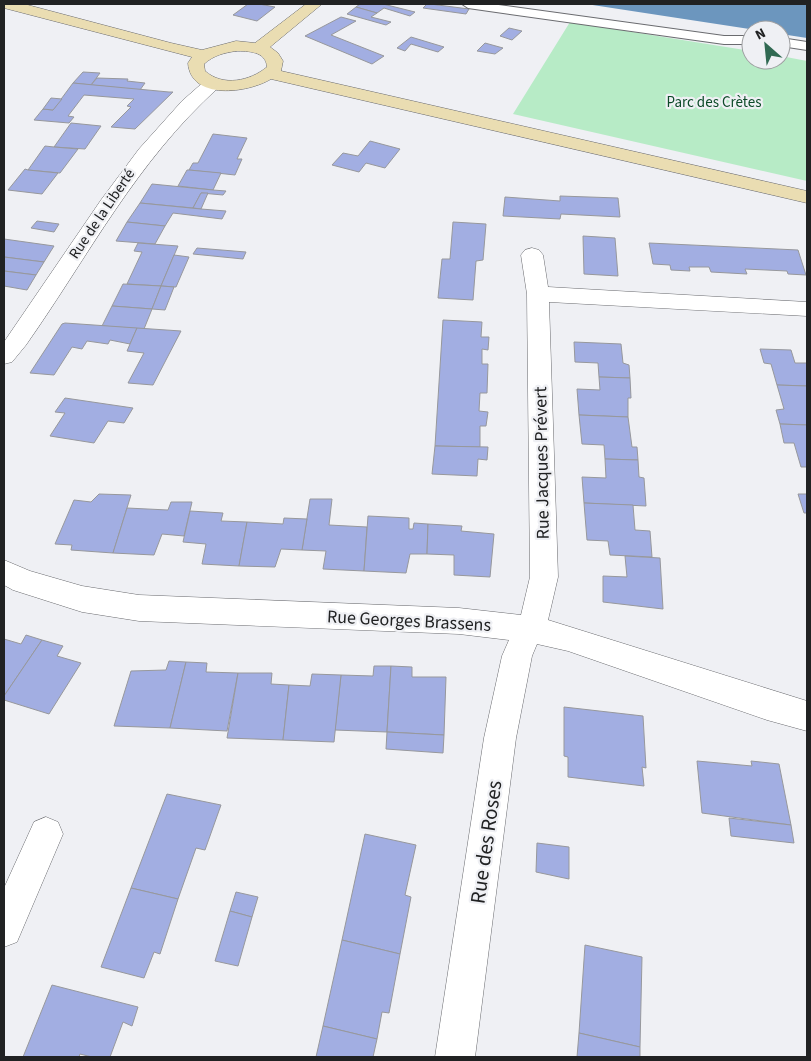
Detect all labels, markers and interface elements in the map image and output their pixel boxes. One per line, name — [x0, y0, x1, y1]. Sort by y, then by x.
north arrow — [741, 20, 791, 70]
text: N — [752, 23, 769, 45]
park label: Parc des Crètes — [667, 92, 761, 113]
street label: Rue de la Liberté — [64, 165, 140, 263]
street label: Rue Jacques Prévert — [528, 386, 556, 540]
street label: Rue Georges Brassens — [326, 604, 492, 638]
street label: Rue des Roses — [463, 778, 510, 906]

